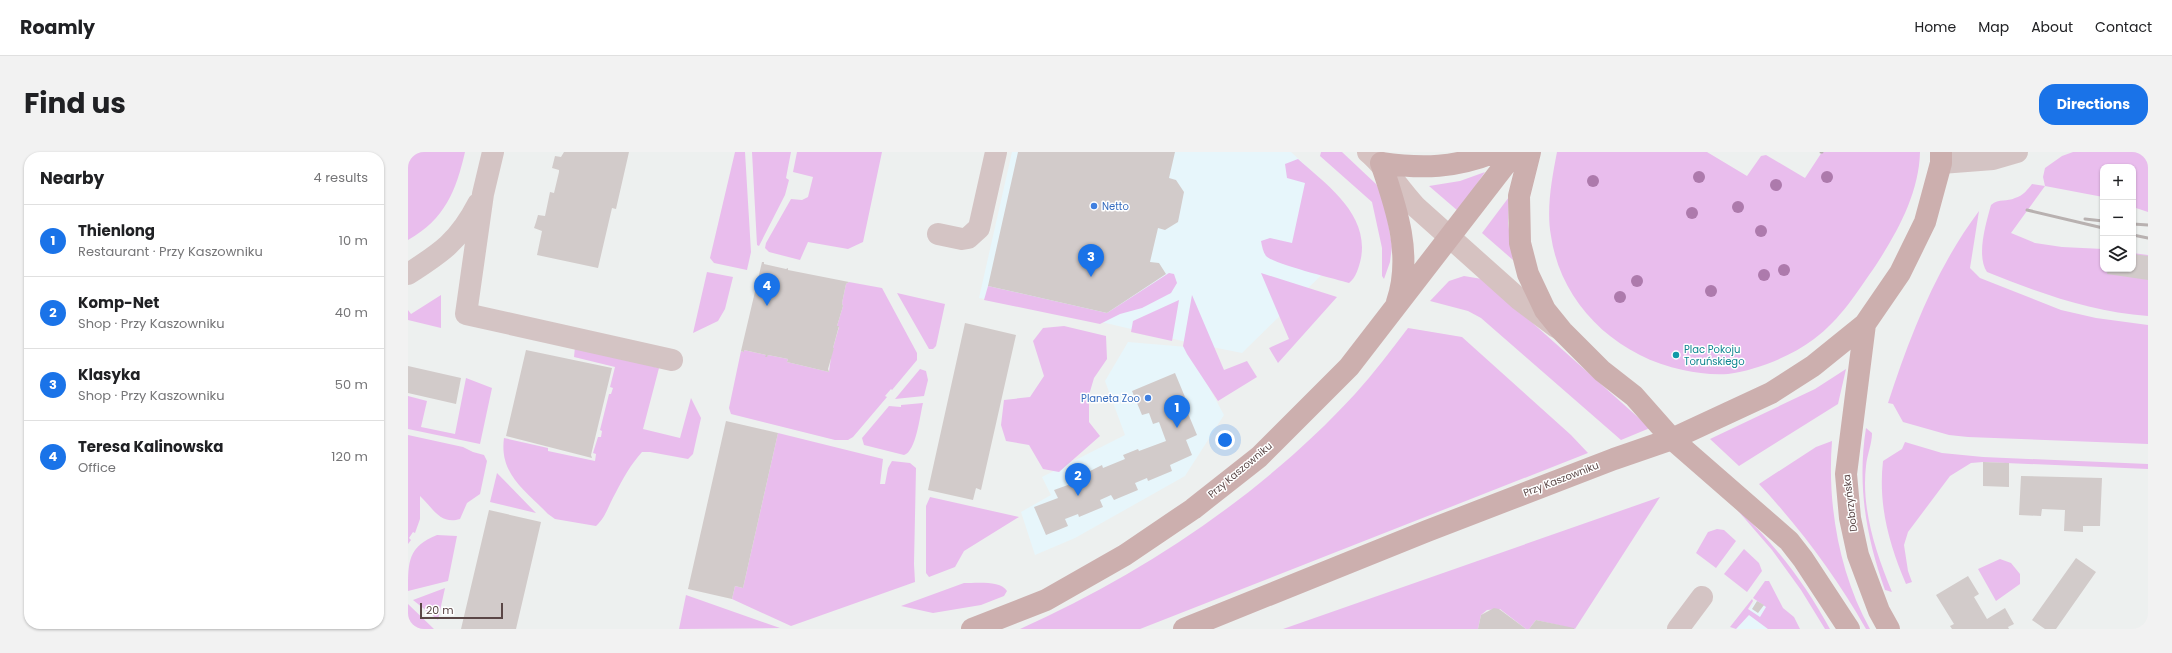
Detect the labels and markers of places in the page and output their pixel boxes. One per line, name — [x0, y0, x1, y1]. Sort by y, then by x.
place label: Netto — [1102, 199, 1129, 214]
marker: Netto — [1089, 201, 1099, 211]
pin: 3 — [1078, 244, 1104, 277]
pin: 4 — [754, 273, 780, 306]
place label: Plac Pokoju Toruńskiego — [1684, 342, 1745, 369]
marker: Plac Pokoju Toruńskiego — [1671, 350, 1681, 360]
place label: Planeta Zoo — [1081, 391, 1140, 406]
marker: Planeta Zoo — [1143, 393, 1153, 403]
pin: 1 — [1164, 395, 1190, 428]
pin: 2 — [1065, 463, 1091, 496]

